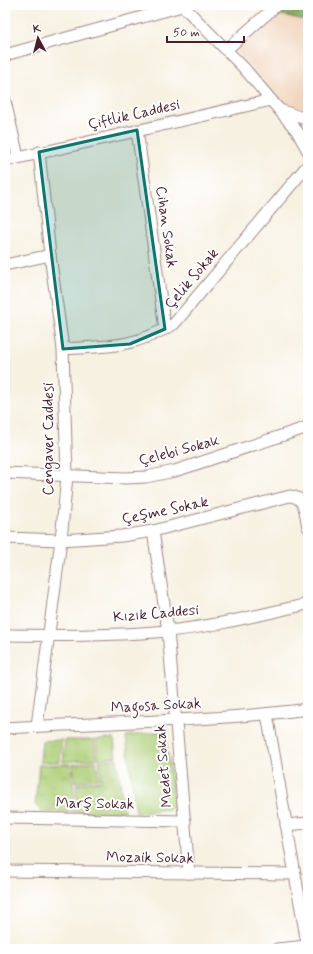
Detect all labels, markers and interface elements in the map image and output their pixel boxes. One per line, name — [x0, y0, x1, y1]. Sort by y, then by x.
north arrow — [18, 18, 58, 58]
scale bar — [167, 18, 244, 44]
text: K — [32, 22, 42, 36]
text: 50 m — [173, 25, 200, 41]
street label: Çiftlik Caddesi — [86, 95, 182, 135]
street label: Cihan Sokak — [150, 185, 182, 269]
street label: Çelik Sokak — [161, 244, 224, 314]
street label: Cengaver Caddesi — [39, 383, 60, 495]
street label: Çelebi Sokak — [136, 431, 222, 471]
street label: Çeşme Sokak — [120, 492, 210, 530]
street label: Kızık Caddesi — [112, 600, 200, 628]
street label: Magosa Sokak — [110, 694, 202, 719]
street label: Medet Sokak — [150, 723, 178, 809]
street label: Marş Sokak — [56, 793, 134, 815]
street label: Mozaik Sokak — [106, 847, 194, 869]

